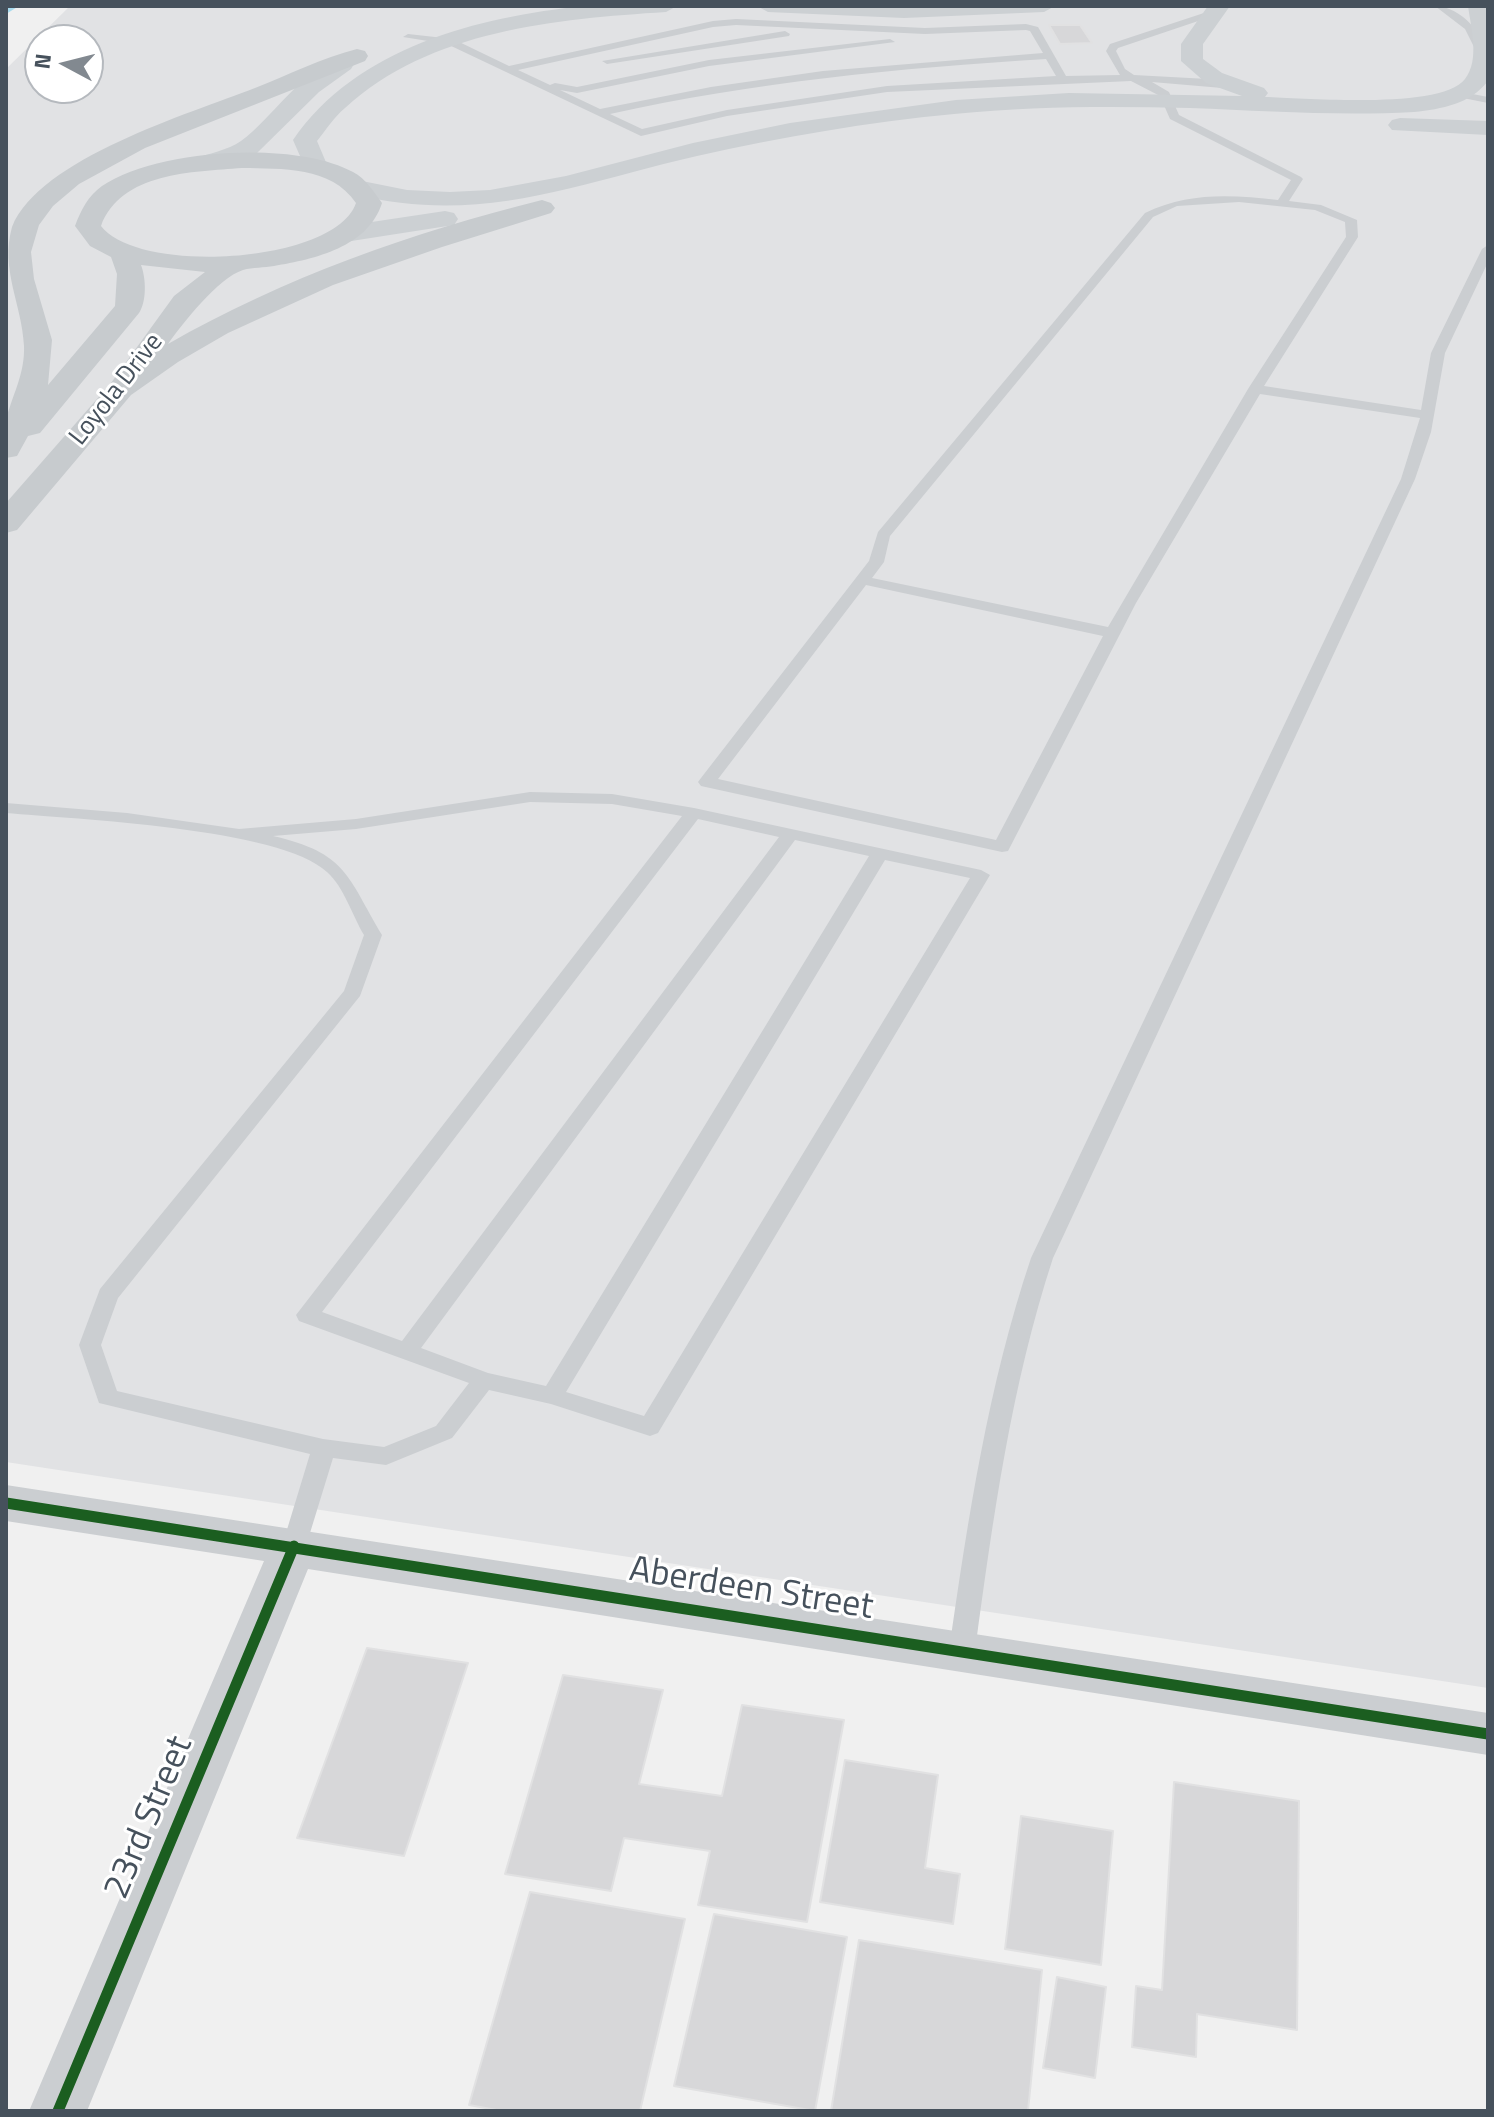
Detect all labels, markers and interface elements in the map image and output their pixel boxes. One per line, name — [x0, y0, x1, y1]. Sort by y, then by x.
north arrow — [24, 24, 104, 104]
text: N — [24, 52, 60, 71]
street label: Loyola Drive — [64, 328, 170, 452]
street label: Aberdeen Street — [626, 1549, 876, 1631]
street label: 23rd Street — [96, 1730, 204, 1906]

